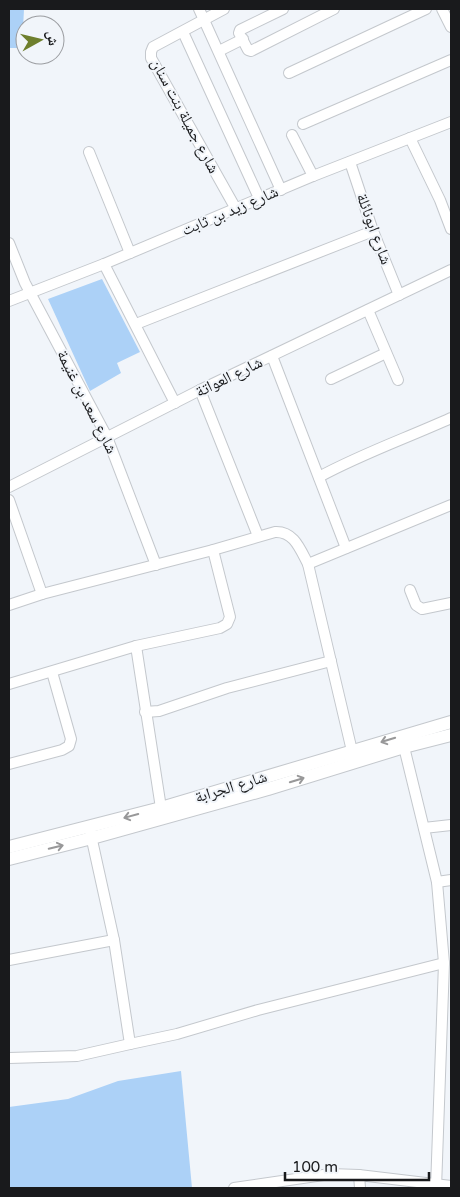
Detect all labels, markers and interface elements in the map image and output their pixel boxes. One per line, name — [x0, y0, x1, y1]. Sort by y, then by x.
north arrow — [15, 15, 65, 65]
text: ش — [43, 30, 62, 47]
street label: شارع جميلة بنت سنان — [146, 55, 224, 177]
street label: شارع زيد بن ثابت — [179, 182, 281, 240]
street label: شارع ابونائلة — [352, 191, 396, 267]
street label: شارع سعد بن غنيمة — [52, 347, 122, 457]
street label: شارع العواتة — [192, 352, 266, 402]
one-way arrow — [380, 736, 396, 746]
street label: شارع الجرابة — [193, 767, 269, 807]
one-way arrow — [289, 775, 305, 785]
one-way arrow — [124, 812, 140, 822]
one-way arrow — [48, 842, 64, 851]
scale bar — [285, 1150, 429, 1182]
text: 100 m — [292, 1158, 338, 1176]

